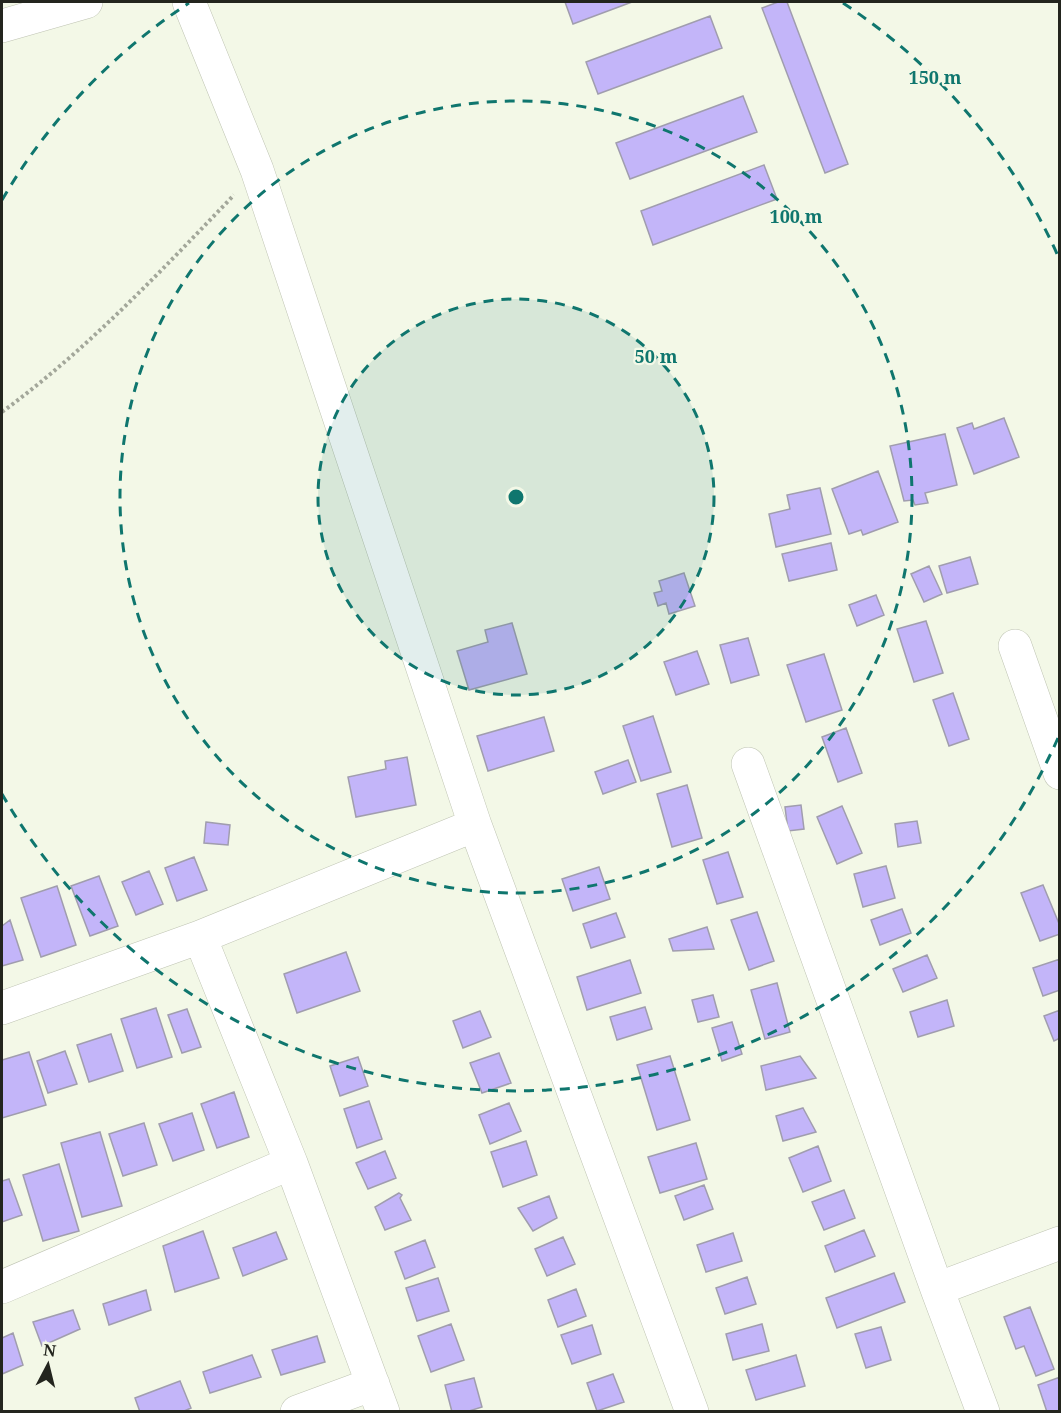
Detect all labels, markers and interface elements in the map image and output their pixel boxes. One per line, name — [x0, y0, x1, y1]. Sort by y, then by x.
text: 150 m — [909, 65, 962, 89]
text: 100 m — [770, 204, 823, 228]
text: 50 m — [635, 344, 678, 368]
centre of rings — [506, 487, 526, 507]
north arrow — [18, 1335, 78, 1395]
text: N — [42, 1338, 58, 1362]

